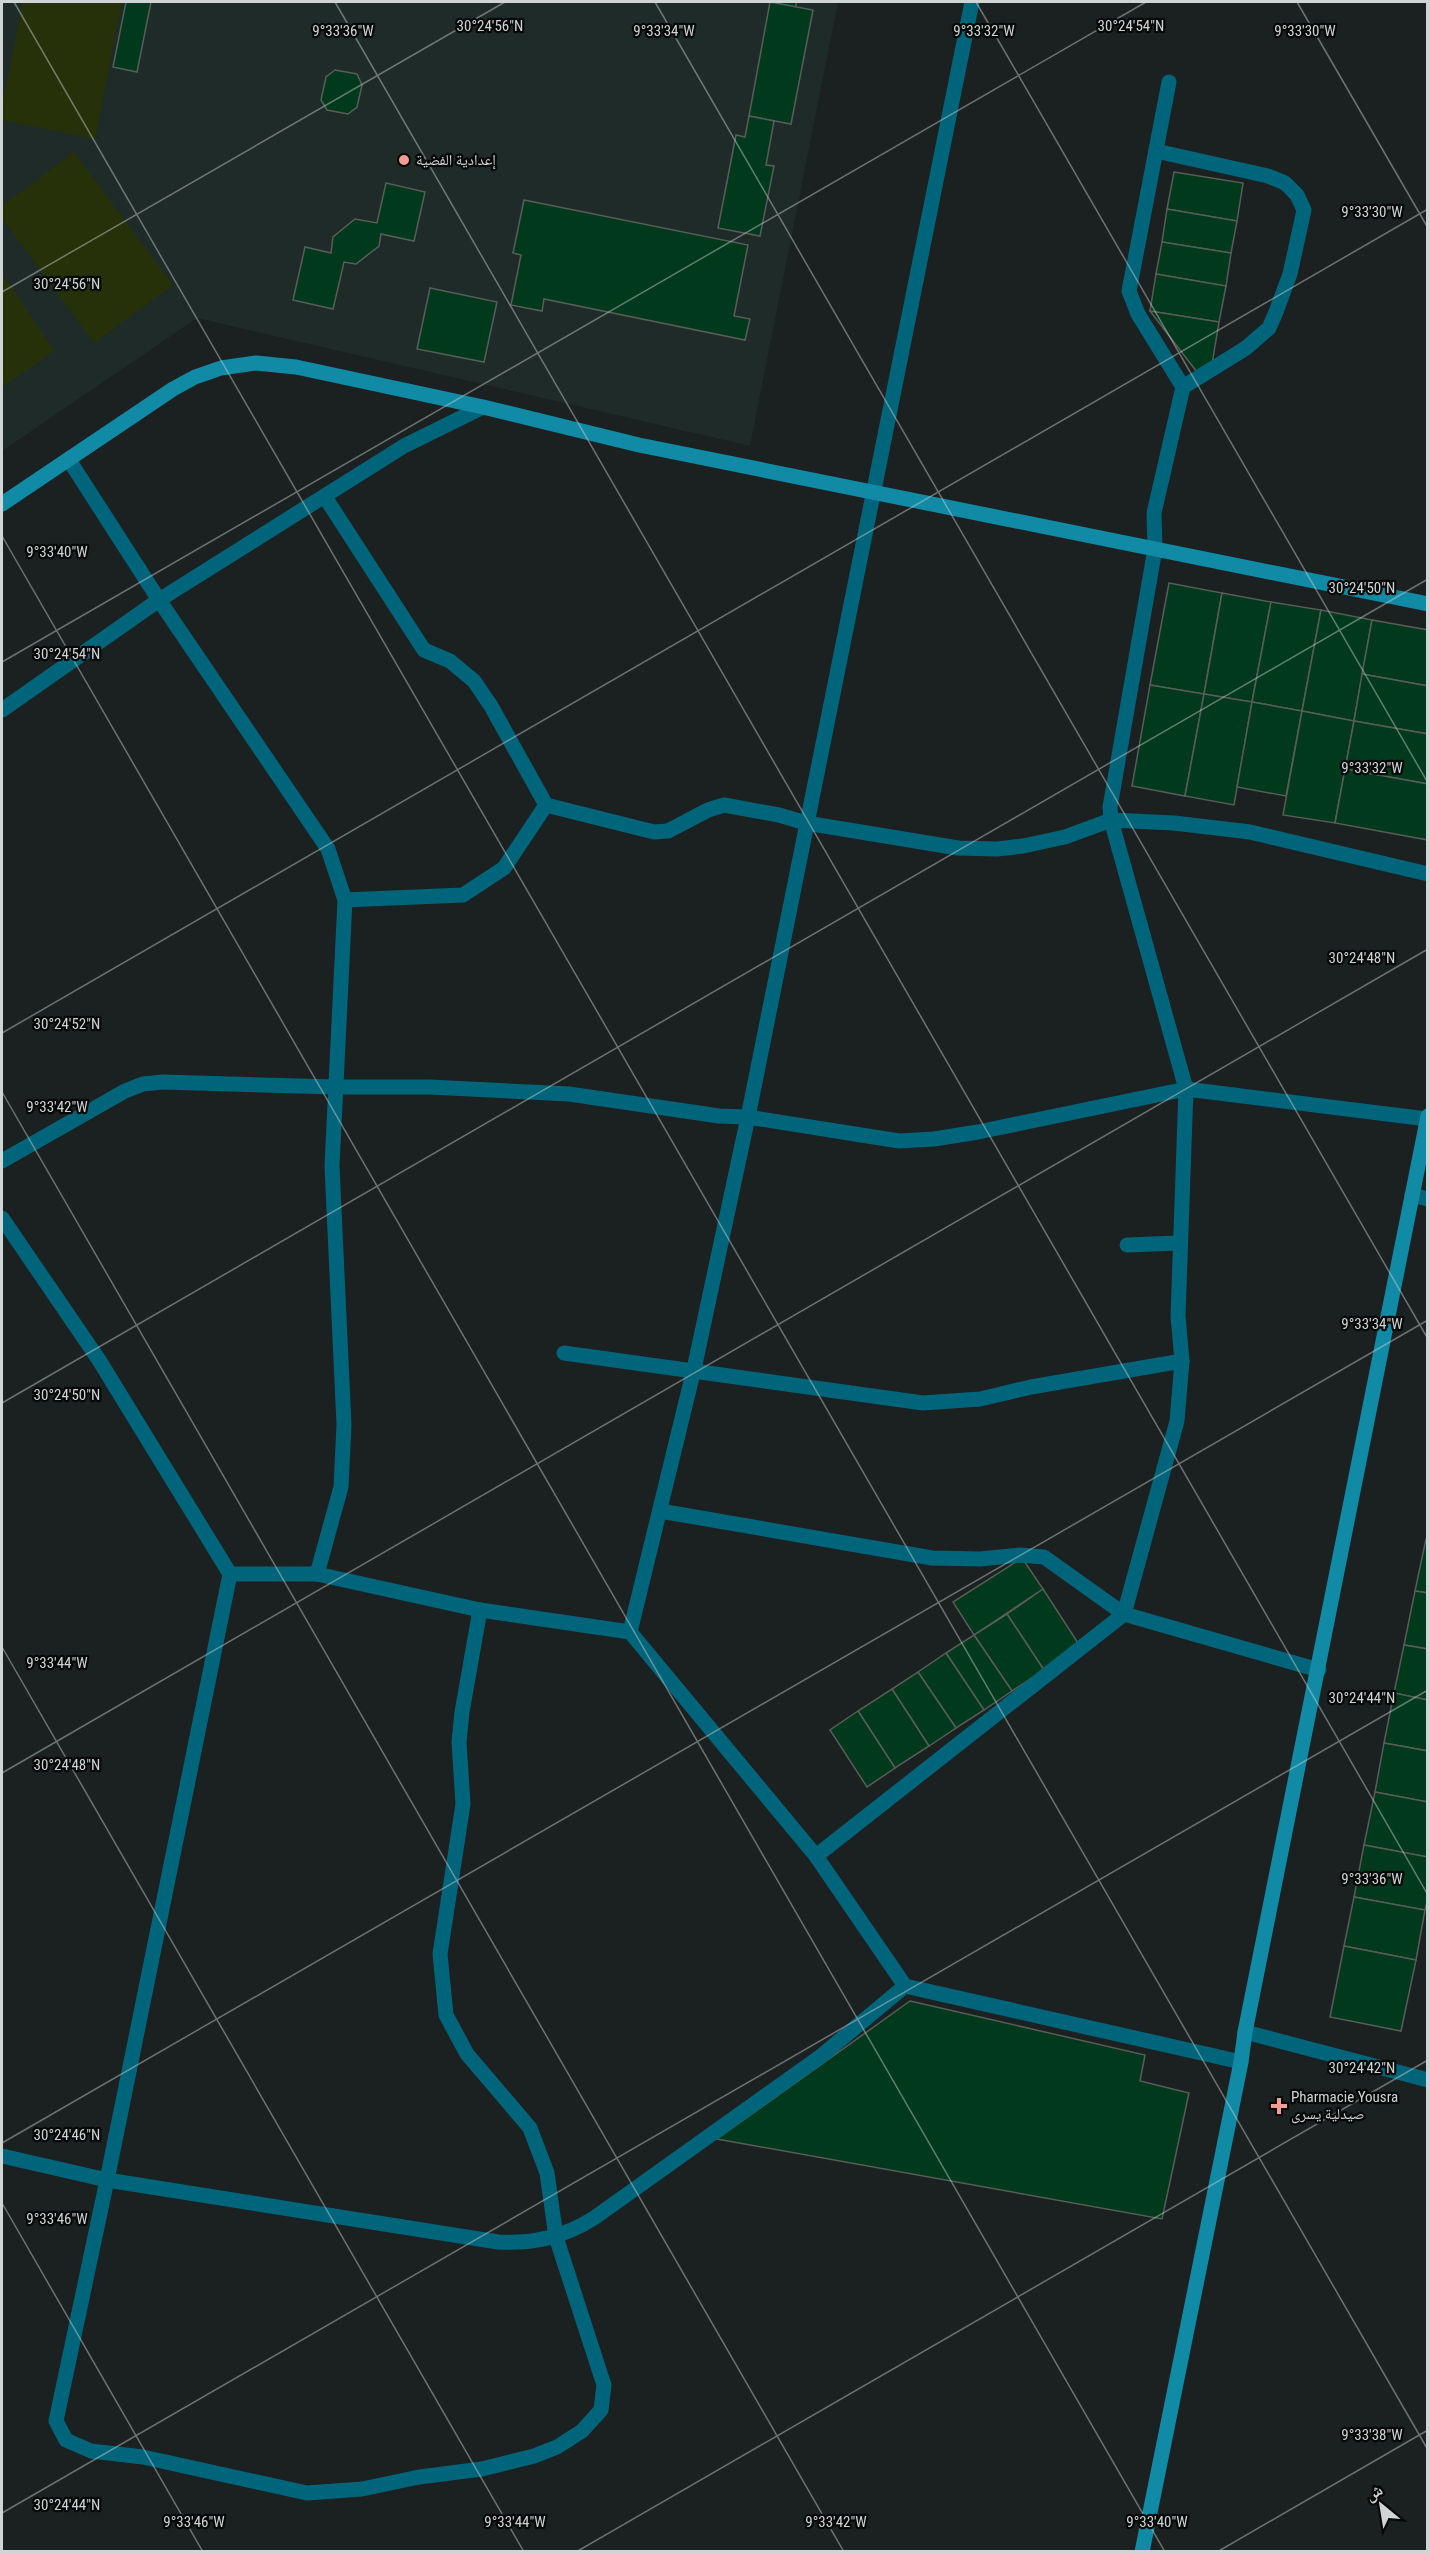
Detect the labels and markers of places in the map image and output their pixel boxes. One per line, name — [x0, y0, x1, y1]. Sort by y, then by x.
place label: إعدادية الفضية — [416, 151, 496, 170]
marker: إعدادية الفضية — [397, 153, 411, 167]
place label: Pharmacie Yousra صيدلية يسرى — [1291, 2088, 1398, 2124]
marker: Pharmacie Yousra صيدلية يسرى — [1272, 2099, 1286, 2113]

